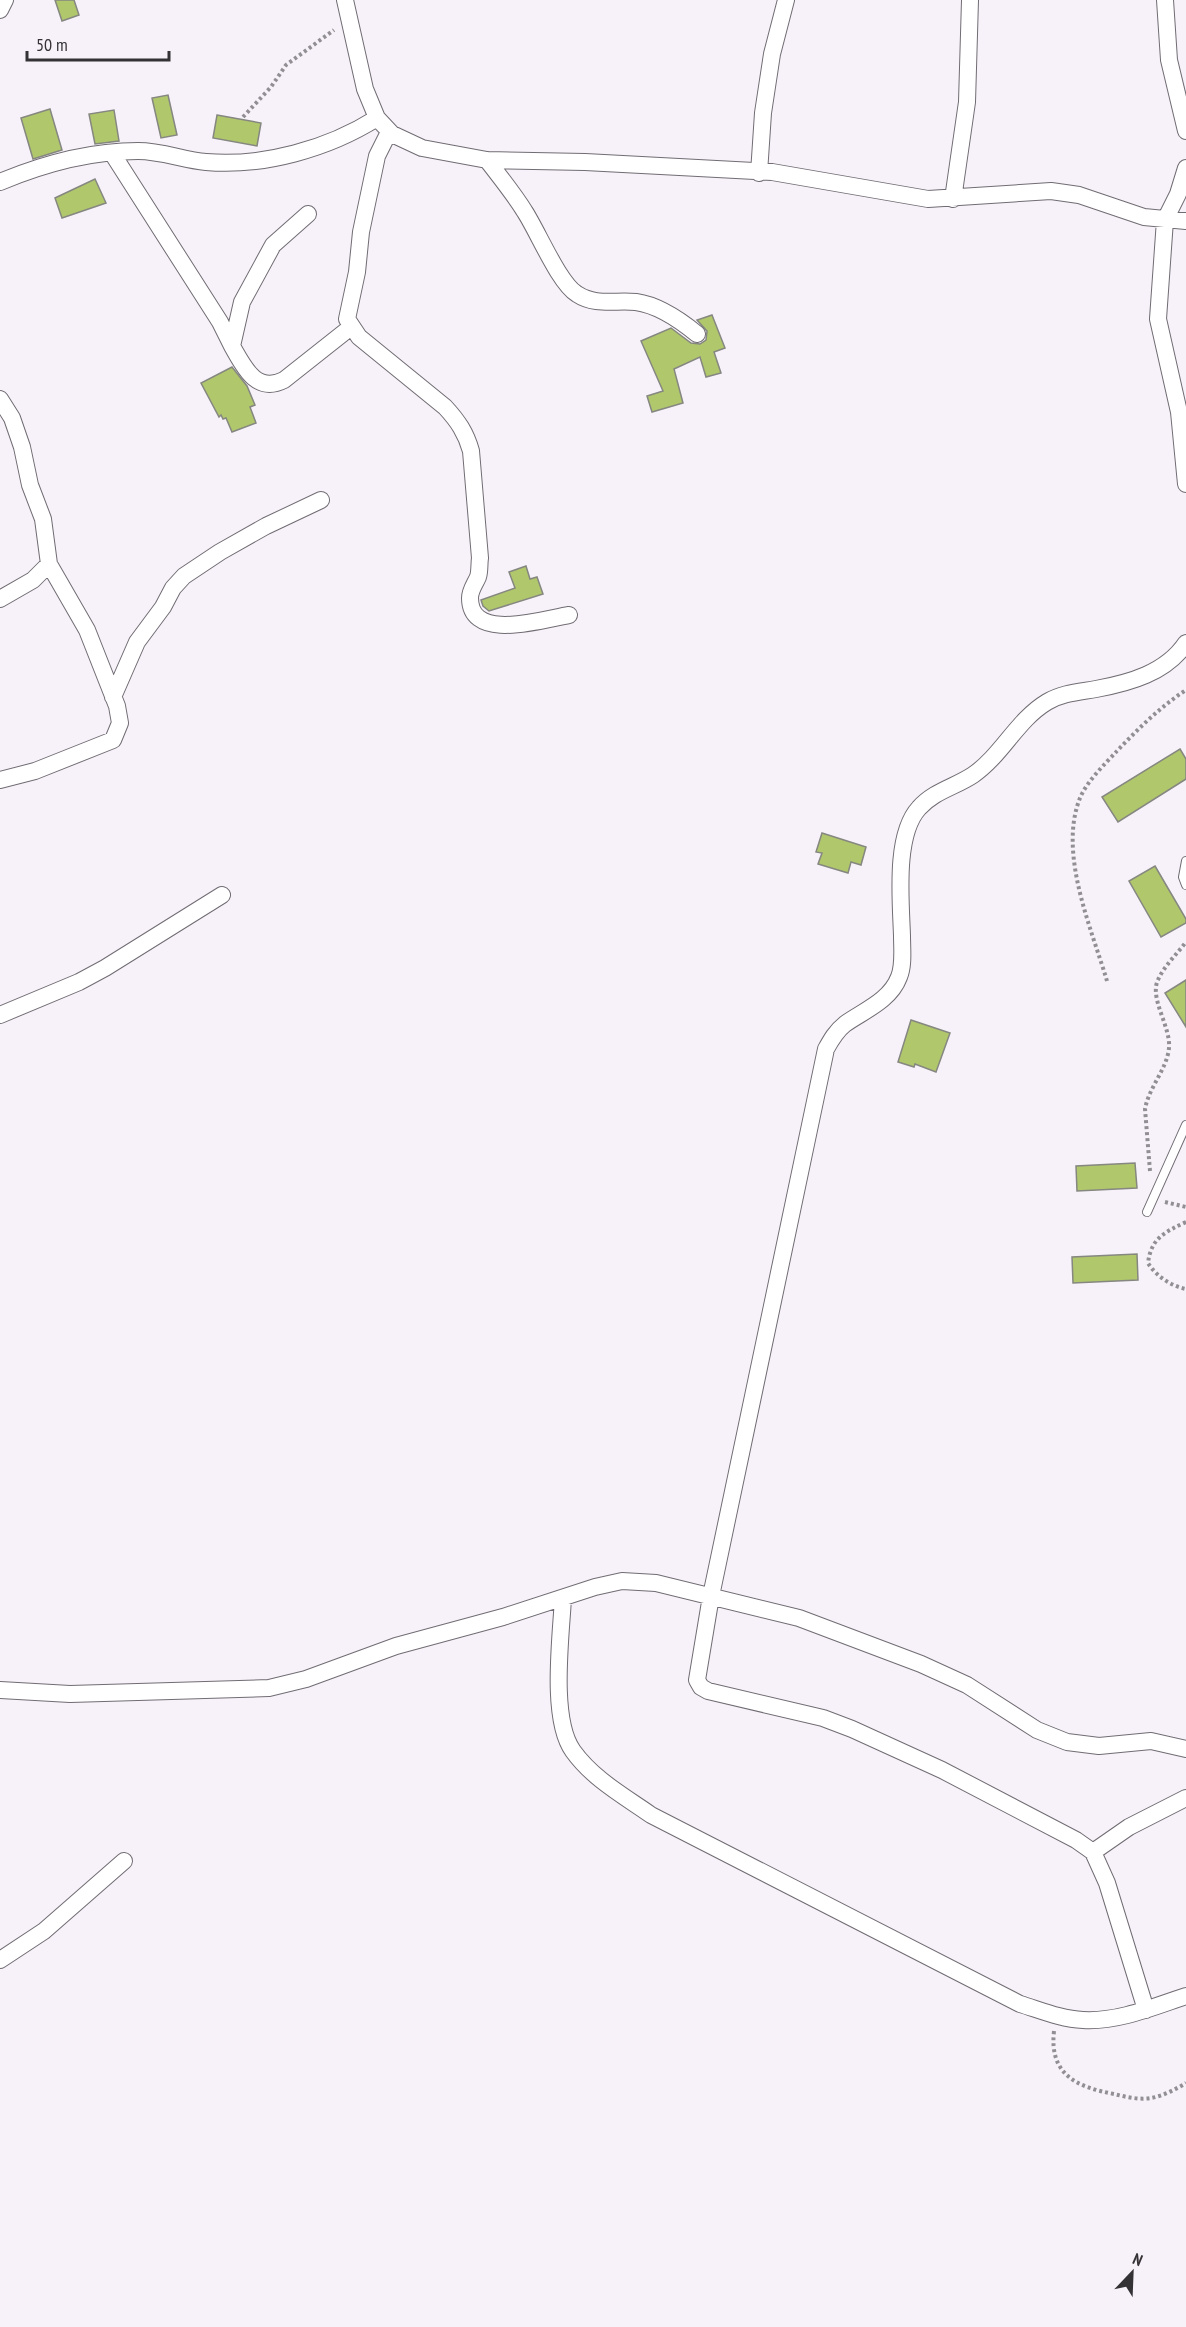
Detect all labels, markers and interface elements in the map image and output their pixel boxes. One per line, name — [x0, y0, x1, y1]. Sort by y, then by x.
scale bar — [27, 24, 170, 62]
text: 50 m — [36, 33, 68, 56]
north arrow — [1102, 2243, 1162, 2303]
text: N — [1130, 2248, 1146, 2270]

